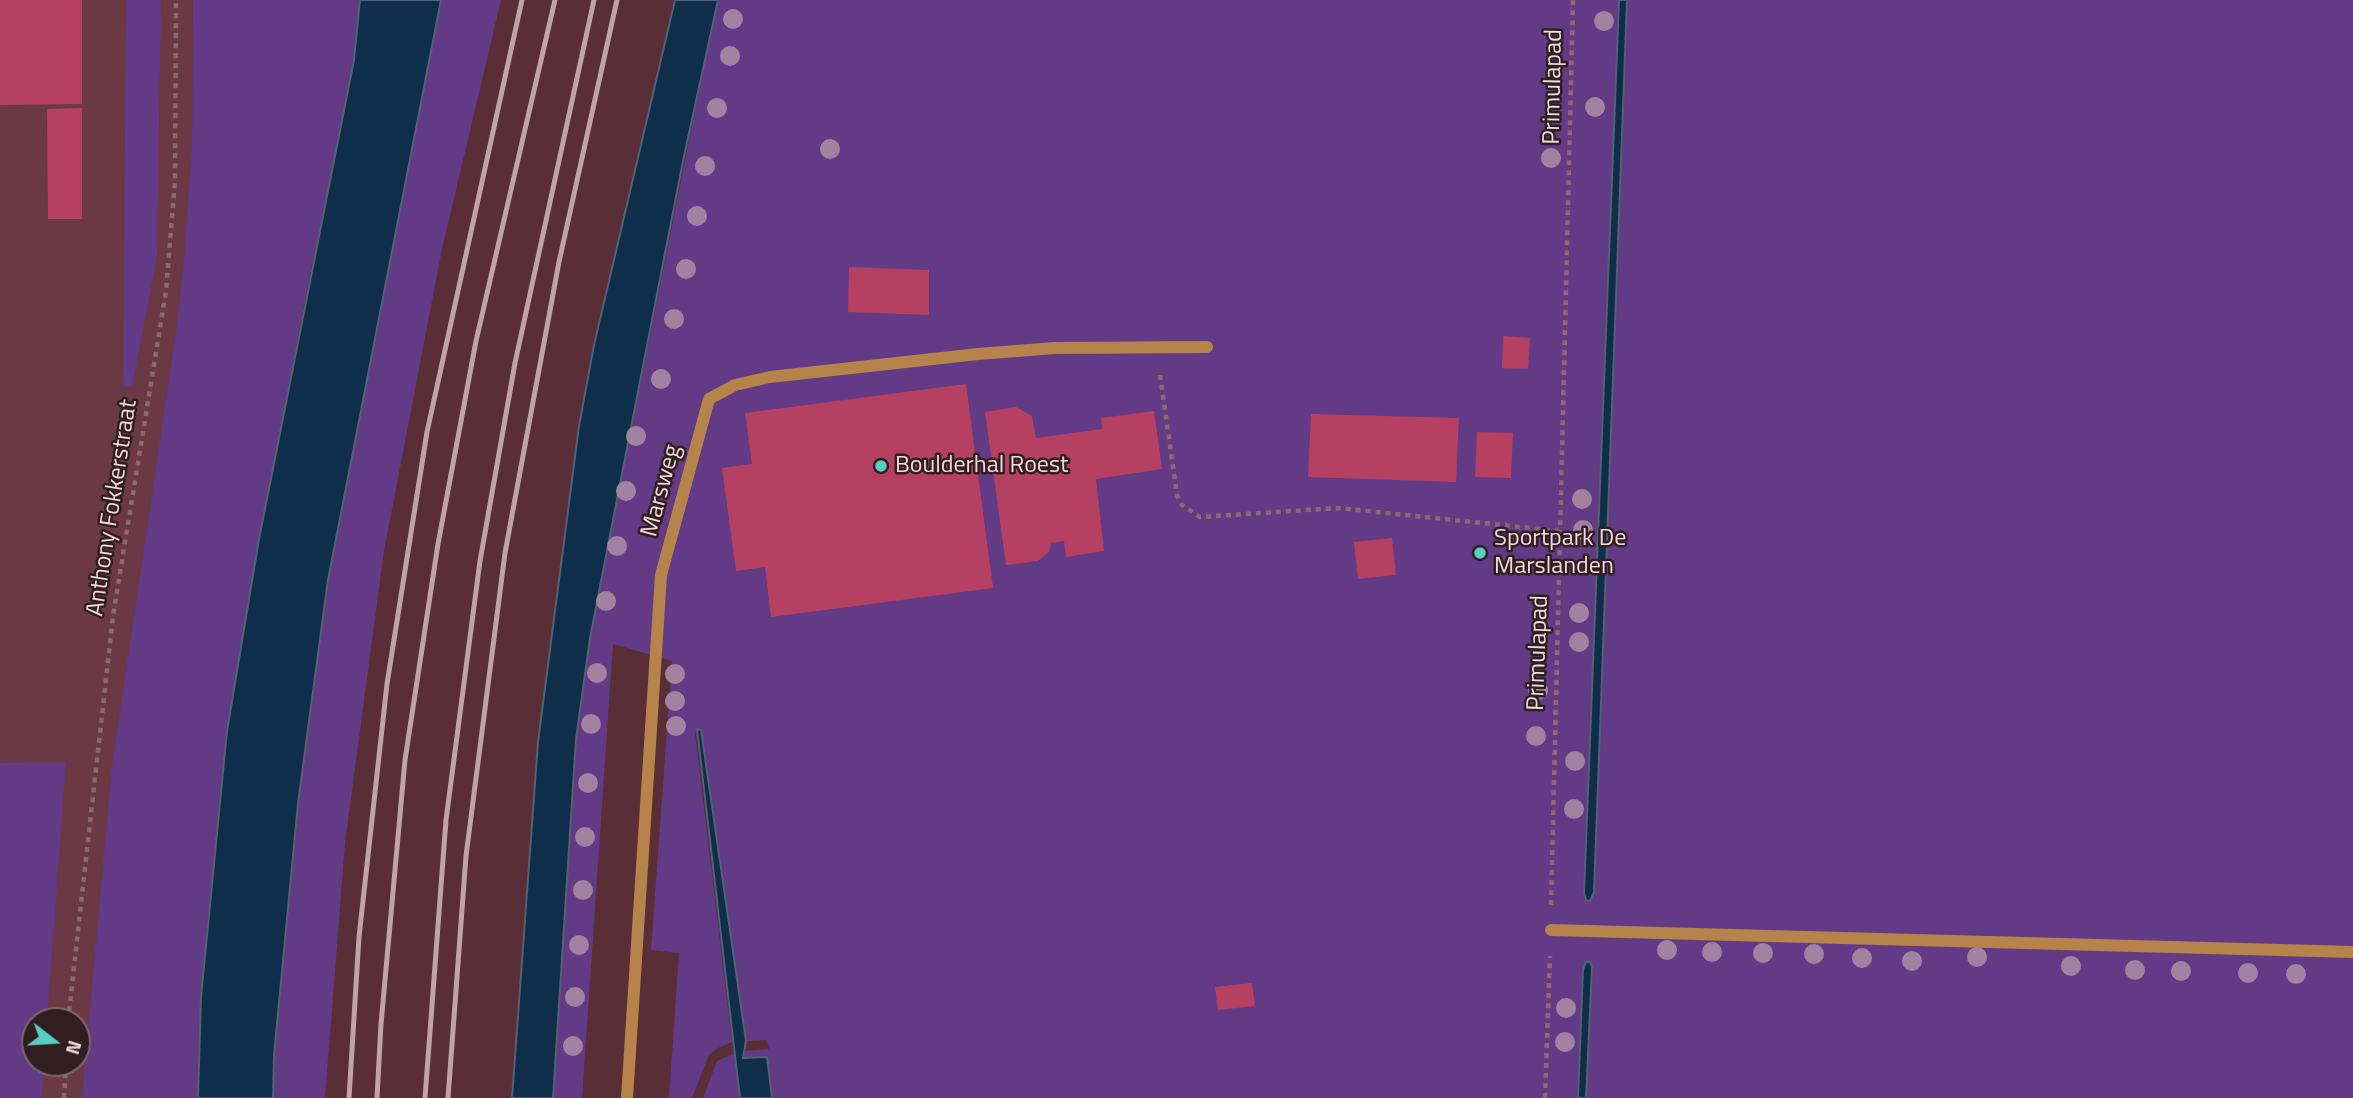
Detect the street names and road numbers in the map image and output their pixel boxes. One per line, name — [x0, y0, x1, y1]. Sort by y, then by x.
street label: Primulapad — [1539, 29, 1569, 145]
street label: Anthony Fokkerstraat — [82, 398, 144, 618]
street label: Marsweg — [636, 442, 688, 540]
street label: Primulapad — [1523, 595, 1555, 711]

